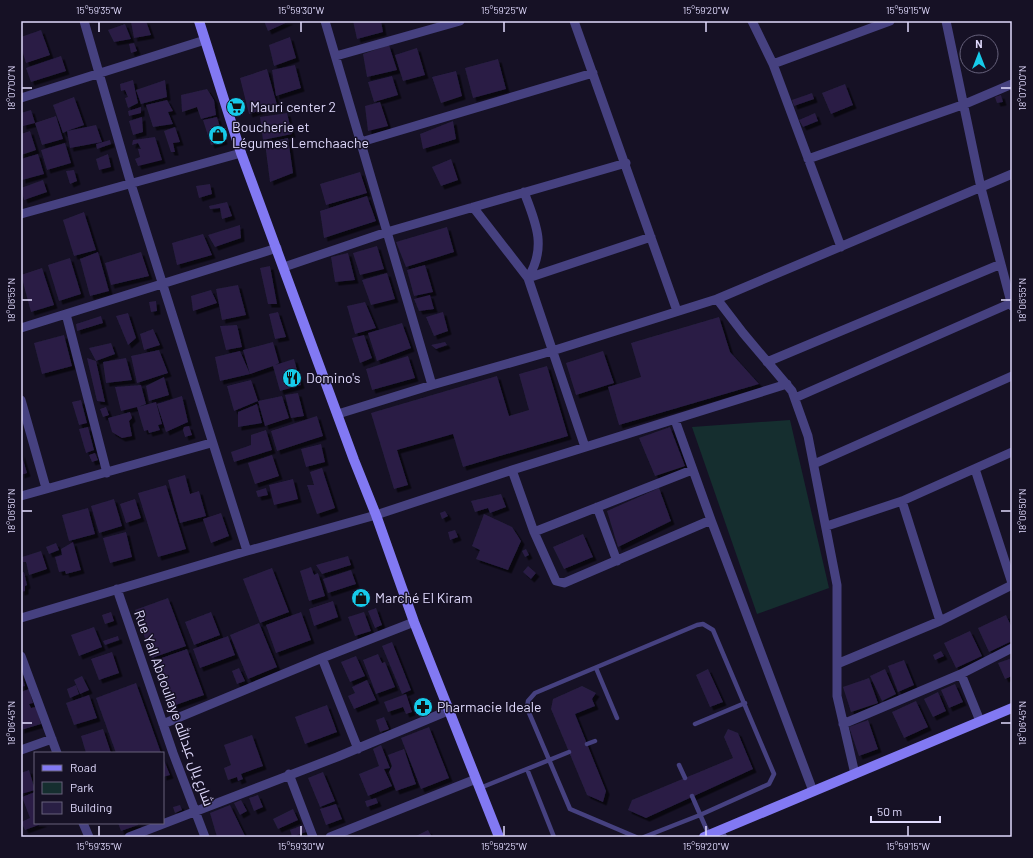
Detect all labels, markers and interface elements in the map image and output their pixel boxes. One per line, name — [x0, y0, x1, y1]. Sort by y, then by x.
text: 15°59'35"W — [76, 4, 122, 16]
text: 15°59'30"W — [278, 4, 324, 16]
text: 15°59'25"W — [481, 4, 527, 16]
text: 15°59'20"W — [683, 4, 729, 16]
text: 15°59'15"W — [886, 4, 930, 16]
north arrow — [959, 34, 999, 74]
text: N — [975, 37, 983, 50]
text: 18°07'00"N — [5, 66, 17, 110]
text: 18°07'00"N — [1016, 66, 1028, 110]
supermarket icon: Mauri center 2 — [225, 96, 247, 118]
place label: Mauri center 2 — [250, 98, 336, 115]
place label: Boucherie et Légumes Lemchaache — [232, 118, 369, 151]
shop icon: Boucherie et Légumes Lemchaache — [207, 124, 229, 146]
text: 18°06'55"N — [5, 278, 17, 322]
text: 18°06'55"N — [1016, 278, 1028, 322]
restaurant icon: Domino's — [281, 367, 303, 389]
place label: Domino's — [306, 369, 361, 386]
text: 18°06'50"N — [5, 489, 17, 533]
text: 18°06'50"N — [1016, 489, 1028, 533]
shop icon: Marché El Kiram — [350, 587, 372, 609]
place label: Marché El Kiram — [375, 589, 473, 606]
street label: Rue Yall Abdoullaye شارع يال عبدالله — [130, 608, 218, 808]
pharmacy icon: Pharmacie Ideale — [412, 696, 434, 718]
place label: Pharmacie Ideale — [437, 698, 541, 715]
text: 18°06'45"N — [5, 701, 17, 745]
text: 18°06'45"N — [1016, 701, 1028, 745]
legend — [34, 752, 164, 824]
text: Road — [70, 760, 97, 774]
text: Park — [70, 780, 94, 794]
scale bar — [871, 798, 940, 824]
text: Building — [70, 800, 112, 814]
text: 50 m — [877, 804, 902, 818]
text: 15°59'35"W — [76, 840, 122, 852]
text: 15°59'30"W — [278, 840, 324, 852]
text: 15°59'25"W — [481, 840, 527, 852]
text: 15°59'20"W — [683, 840, 729, 852]
text: 15°59'15"W — [886, 840, 930, 852]

